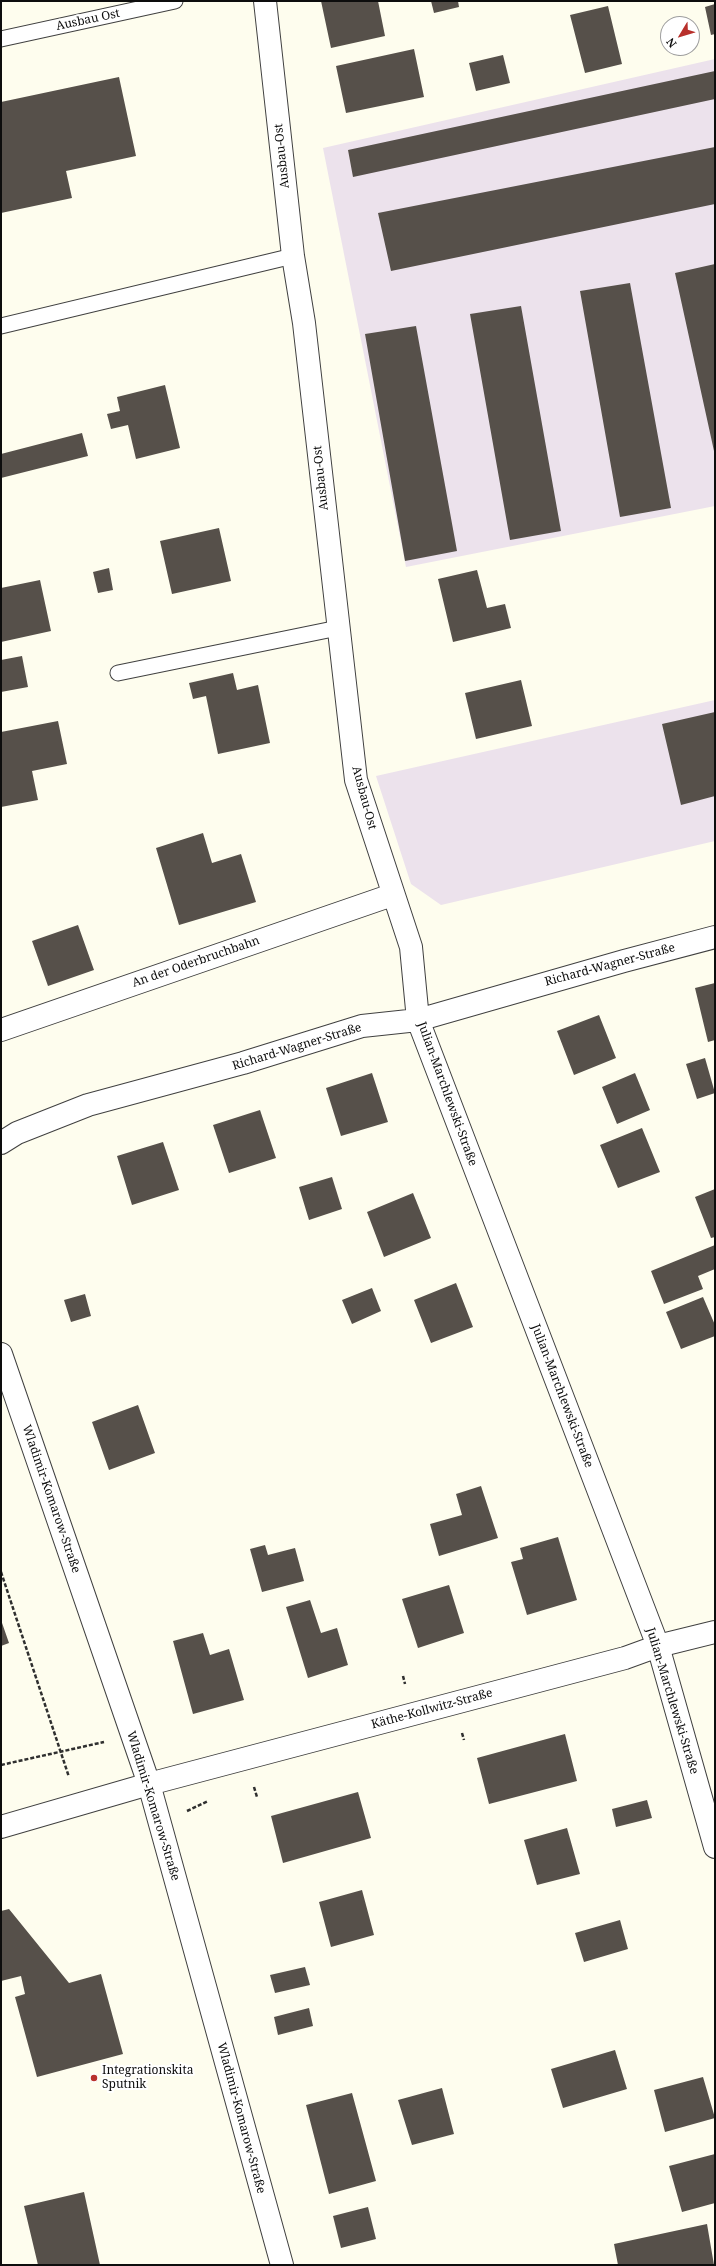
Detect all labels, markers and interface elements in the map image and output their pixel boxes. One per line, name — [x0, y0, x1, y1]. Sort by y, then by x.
street label: Ausbau Ost — [55, 6, 121, 34]
north arrow — [660, 16, 700, 56]
text: N — [662, 35, 680, 51]
street label: Ausbau-Ost — [271, 123, 293, 189]
street label: Ausbau-Ost — [310, 445, 332, 511]
street label: Ausbau-Ost — [349, 765, 379, 831]
street label: An der Oderbruchbahn — [130, 933, 262, 991]
street label: Richard-Wagner-Straße — [543, 941, 677, 989]
street label: Richard-Wagner-Straße — [231, 1020, 363, 1074]
street label: Julian-Marchlewski-Straße — [414, 1020, 480, 1168]
street label: Julian-Marchlewski-Straße — [528, 1322, 596, 1470]
street label: Wladimir-Komarow-Straße — [19, 1423, 83, 1575]
street label: Julian-Marchlewski-Straße — [643, 1626, 701, 1776]
street label: Käthe-Kollwitz-Straße — [370, 1686, 494, 1732]
street label: Wladimir-Komarow-Straße — [123, 1729, 183, 1883]
street label: Wladimir-Komarow-Straße — [214, 2041, 268, 2195]
place label: Integrationskita Sputnik — [102, 2064, 193, 2092]
marker: Integrationskita Sputnik — [89, 2073, 99, 2083]

